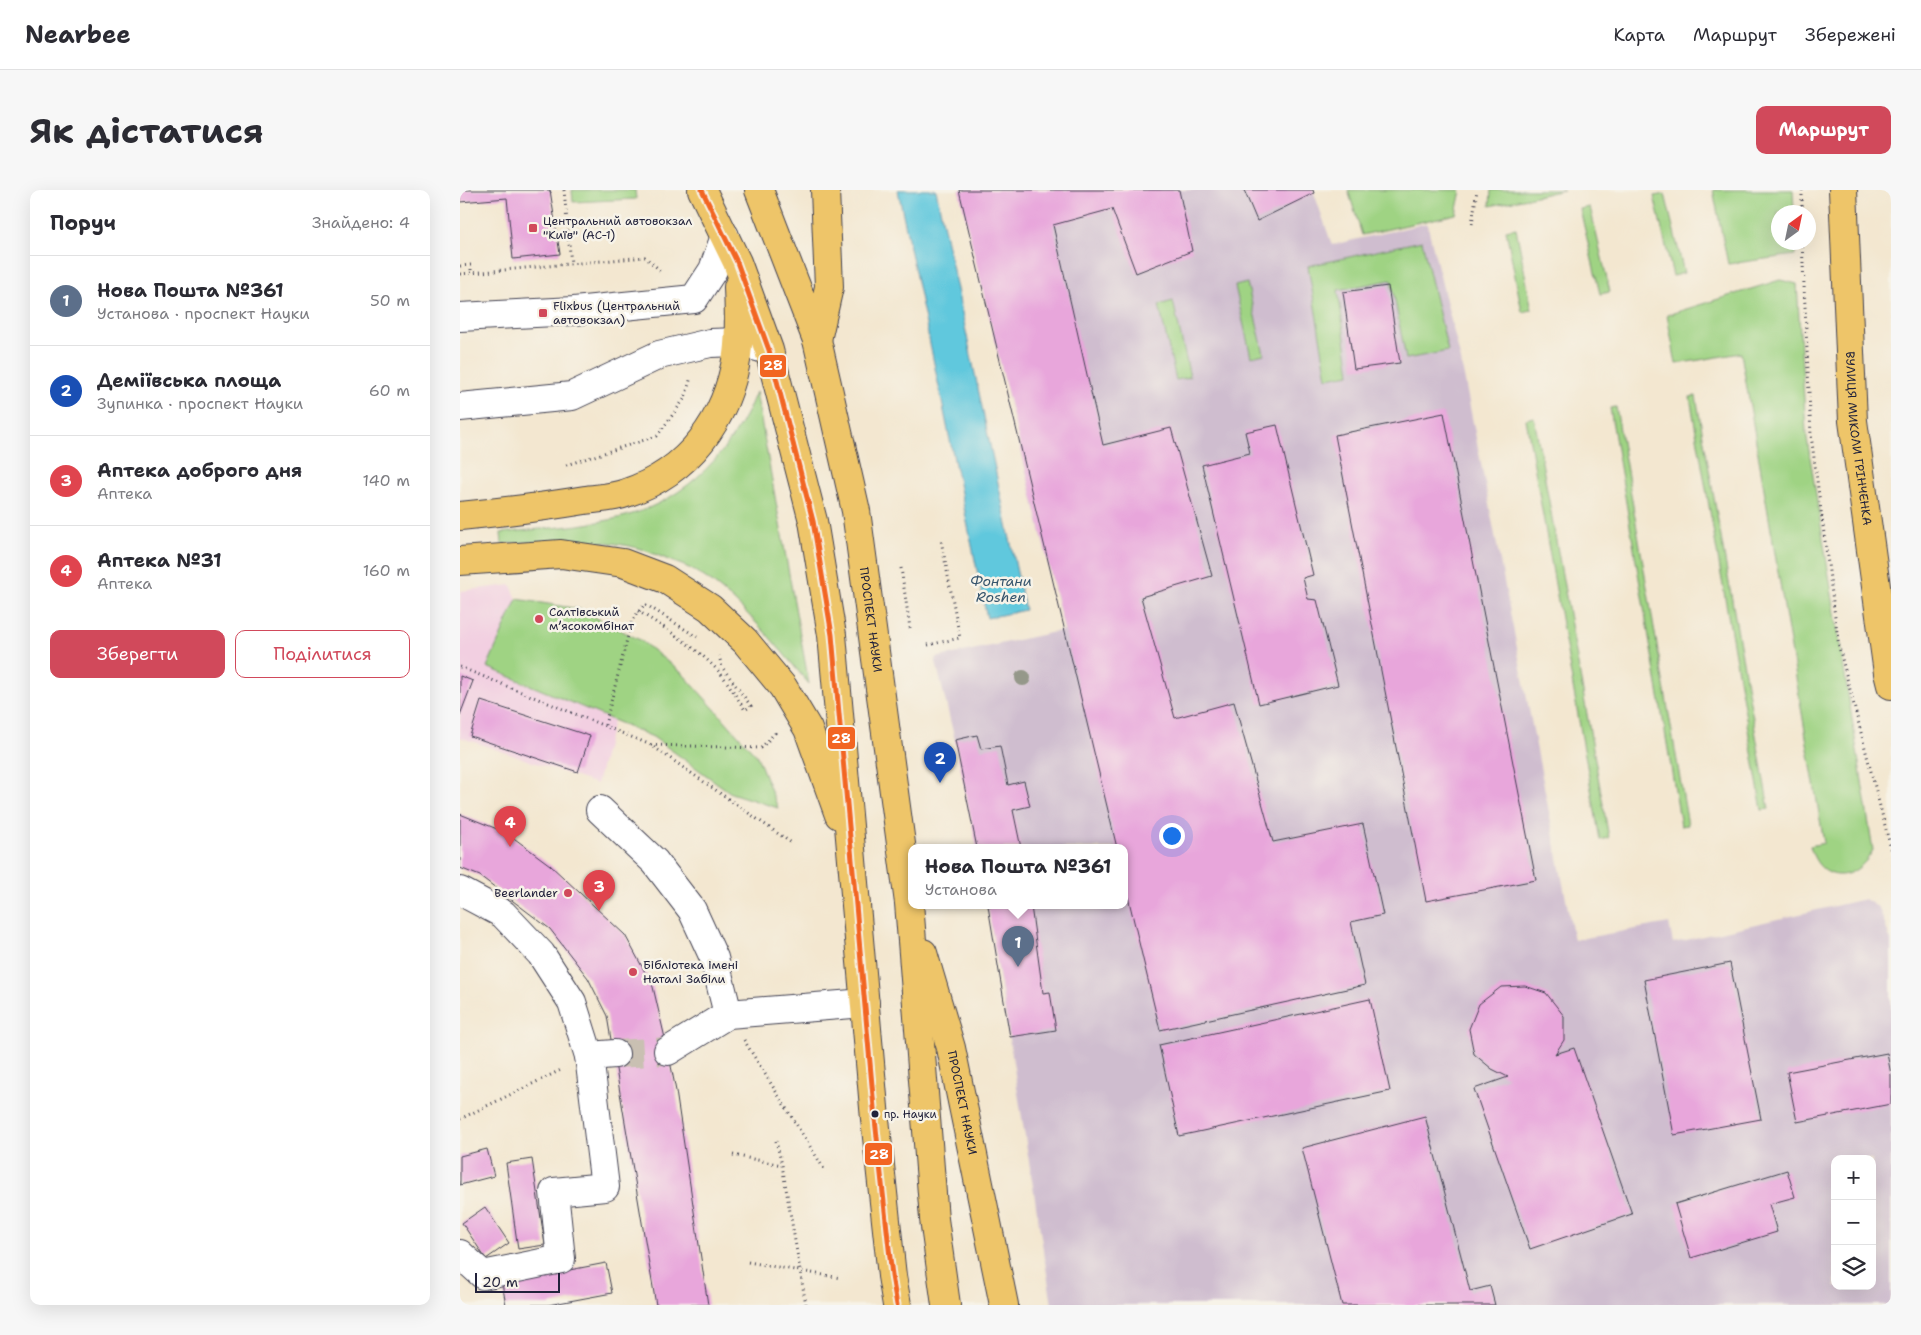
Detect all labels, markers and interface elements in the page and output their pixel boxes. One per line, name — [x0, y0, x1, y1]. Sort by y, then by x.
text: Nearbee — [25, 19, 131, 51]
text: Карта — [1613, 23, 1665, 47]
text: Маршрут — [1693, 23, 1777, 47]
text: Збережені — [1805, 23, 1896, 47]
button: Маршрут — [1756, 106, 1891, 154]
text: Як дістатися — [30, 107, 264, 154]
north arrow — [1771, 205, 1816, 250]
text: Поруч — [50, 209, 116, 237]
text: Знайдено: 4 — [312, 212, 410, 233]
place label: Центральний автовокзал "Київ" (АС-1) — [543, 213, 693, 243]
marker: Центральний автовокзал "Київ" (АС-1) — [527, 222, 539, 234]
text: Нова Пошта №361 — [97, 278, 284, 303]
text: 1 — [62, 290, 70, 311]
text: 50 m — [370, 290, 410, 311]
place label: Flixbus (Центральний автовокзал) — [553, 298, 680, 328]
text: Установа · проспект Науки — [97, 303, 310, 324]
marker: Flixbus (Центральний автовокзал) — [537, 307, 549, 319]
street label: ВУЛИЦЯ МИКОЛИ ГРІНЧЕНКА — [1842, 351, 1875, 527]
line badge: 28 — [759, 354, 787, 378]
text: 28 — [763, 356, 783, 374]
text: Деміївська площа — [97, 368, 281, 393]
text: 2 — [60, 380, 72, 401]
text: 60 m — [369, 380, 410, 401]
text: Зупинка · проспект Науки — [97, 393, 303, 414]
text: Аптека доброго дня — [97, 458, 302, 483]
text: 3 — [60, 470, 72, 491]
text: 140 m — [363, 470, 410, 491]
text: Аптека — [97, 483, 152, 504]
text: Аптека №31 — [97, 548, 222, 573]
text: 4 — [60, 560, 72, 581]
text: 160 m — [363, 560, 410, 581]
street label: ПРОСПЕКТ НАУКИ — [856, 566, 886, 673]
water label: Фонтани Roshen — [970, 572, 1032, 606]
text: Аптека — [97, 573, 152, 594]
place label: Салтівський мʼясокомбінат — [549, 604, 635, 634]
marker: Салтівський мʼясокомбінат — [533, 613, 545, 625]
button: Зберегти — [50, 630, 225, 678]
button: Поділитися — [235, 630, 410, 678]
line badge: 28 — [827, 726, 856, 750]
text: 28 — [831, 729, 851, 747]
pin: 2 — [924, 742, 956, 783]
pin: 4 — [494, 806, 526, 847]
your location — [1159, 823, 1185, 849]
popup — [908, 844, 1128, 909]
text: Нова Пошта №361 — [925, 854, 1111, 879]
pin: 3 — [583, 870, 615, 911]
text: Установа — [925, 879, 997, 900]
place label: Beerlander — [494, 885, 558, 901]
marker: Beerlander — [562, 887, 574, 899]
pin: 1 — [1002, 926, 1034, 967]
place label: Бібліотека імені Наталі Забіли — [643, 957, 738, 987]
marker: Бібліотека імені Наталі Забіли — [627, 966, 639, 978]
street label: ПРОСПЕКТ НАУКИ — [944, 1049, 981, 1156]
place label: пр. Науки — [884, 1107, 937, 1122]
marker: пр. Науки — [870, 1109, 880, 1119]
line badge: 28 — [864, 1142, 893, 1166]
text: 28 — [869, 1145, 889, 1163]
map controls — [1831, 1155, 1876, 1290]
button: + — [1831, 1155, 1876, 1200]
button: − — [1831, 1200, 1876, 1245]
button: layers — [1831, 1245, 1876, 1290]
scale bar — [475, 1270, 560, 1293]
text: 20 m — [482, 1273, 518, 1291]

